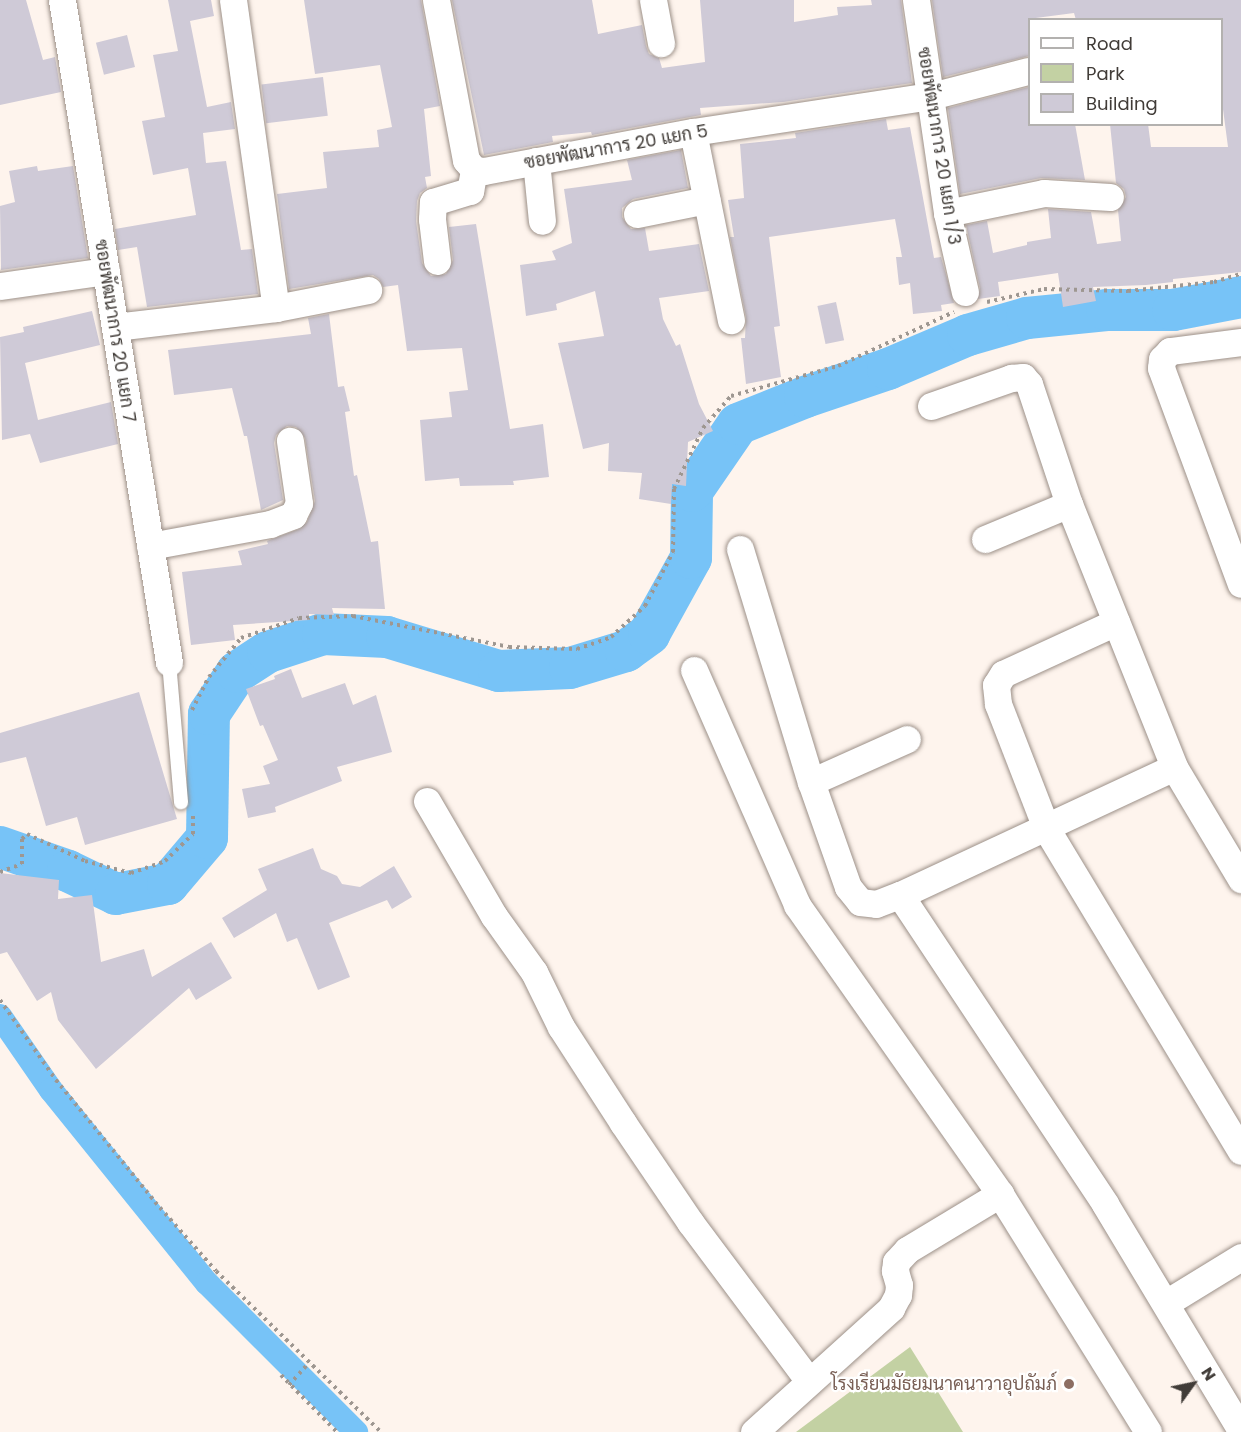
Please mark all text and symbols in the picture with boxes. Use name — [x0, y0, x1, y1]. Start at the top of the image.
legend — [1028, 18, 1223, 126]
text: Road — [1086, 31, 1133, 56]
street label: ซอยพัฒนาการ 20 แยก 1/3 — [913, 46, 965, 246]
text: Park — [1086, 61, 1125, 86]
text: Building — [1086, 91, 1158, 116]
street label: ซอยพัฒนาการ 20 แยก 5 — [522, 120, 710, 174]
street label: ซอยพัฒนาการ 20 แยก 7 — [90, 238, 140, 424]
north arrow — [1163, 1354, 1223, 1414]
text: N — [1196, 1363, 1221, 1385]
place label: โรงเรียนมัธยมนาคนาวาอุปถัมภ์ — [831, 1373, 1057, 1395]
marker: โรงเรียนมัธยมนาคนาวาอุปถัมภ์ — [1062, 1377, 1076, 1391]

